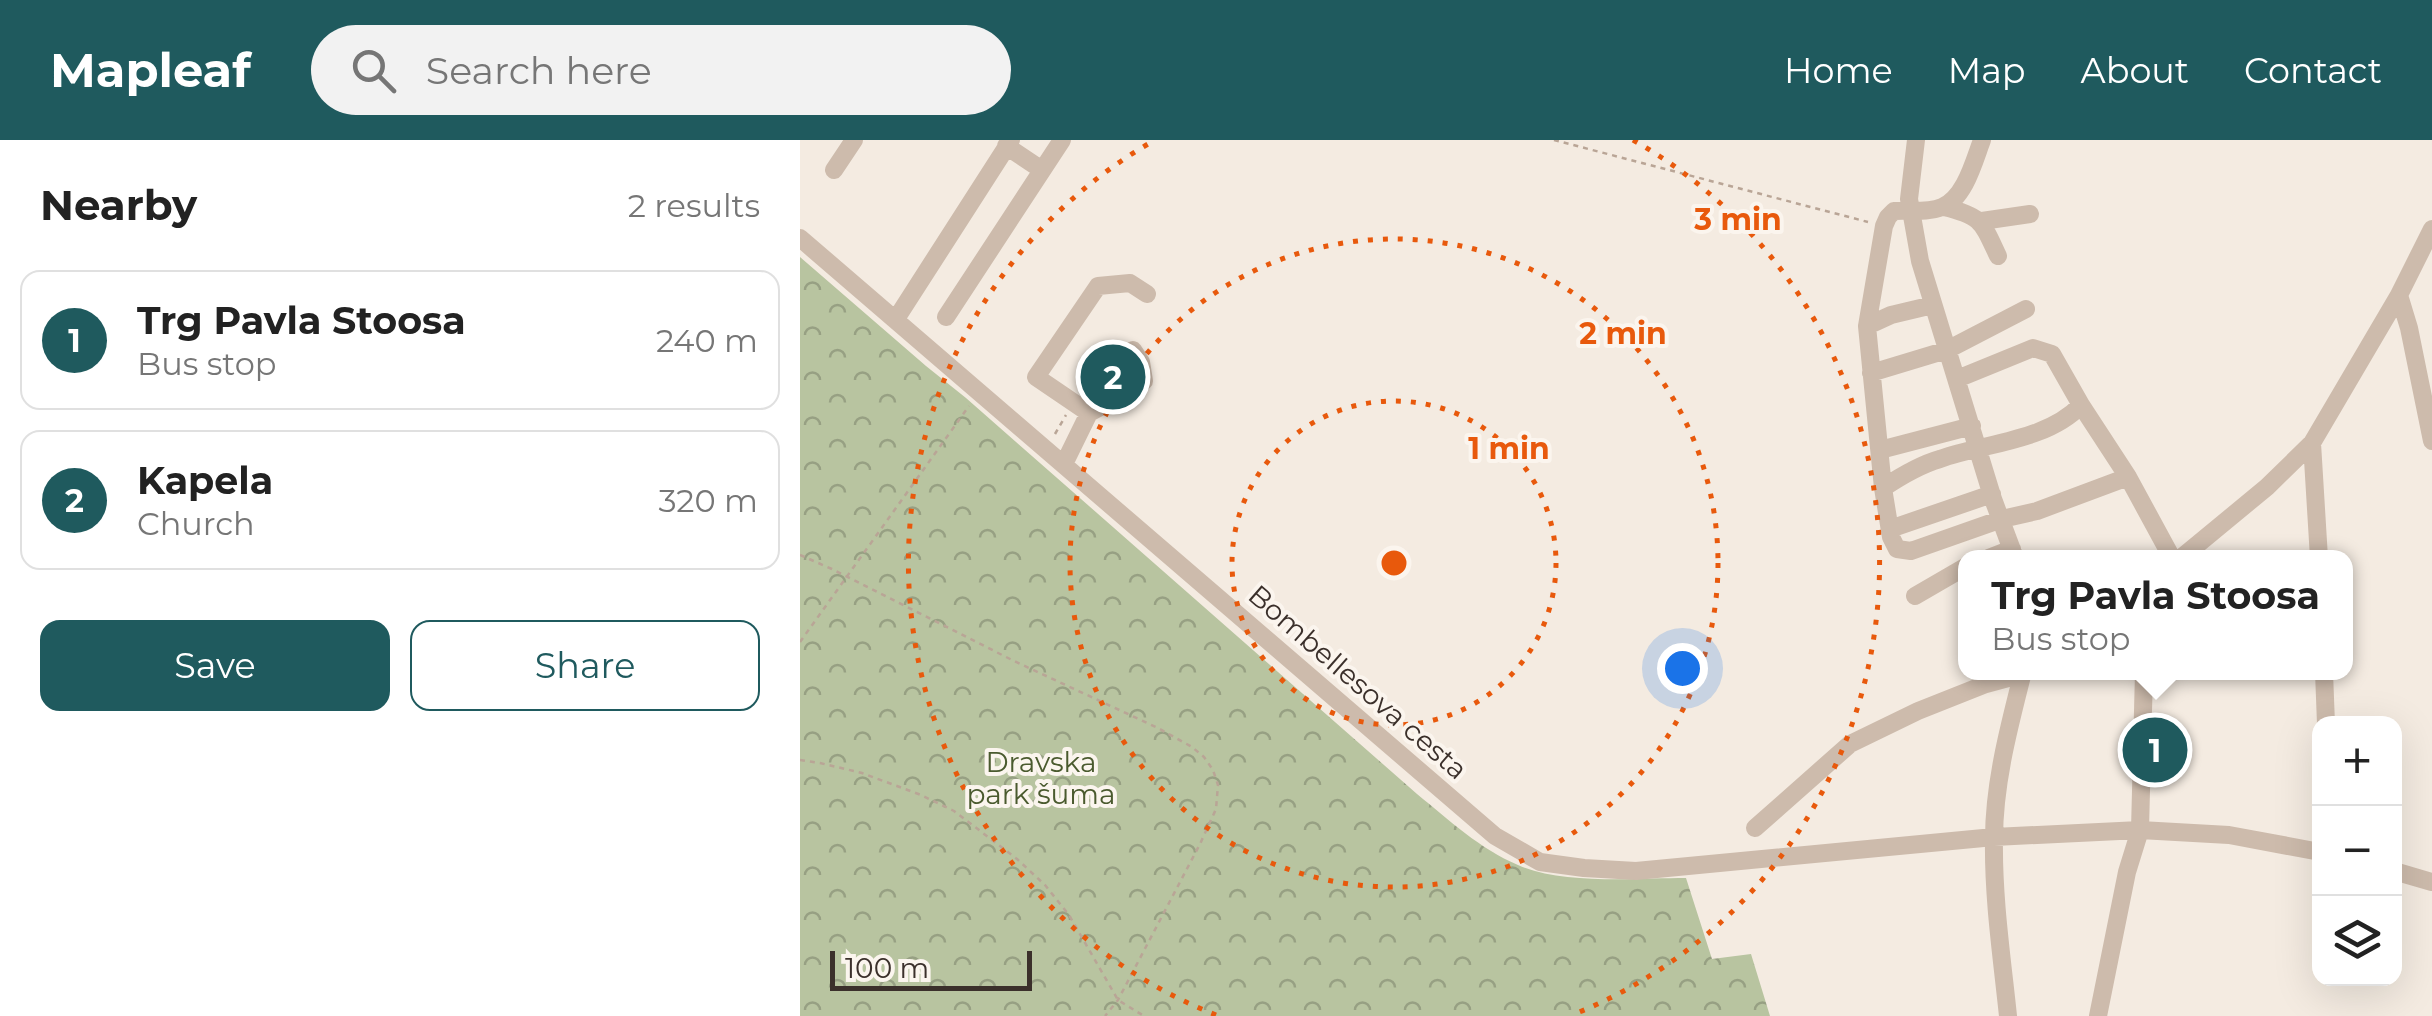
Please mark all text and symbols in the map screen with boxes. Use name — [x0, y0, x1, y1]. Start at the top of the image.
search box — [311, 25, 1011, 115]
text: Mapleaf — [50, 41, 251, 99]
icon: search — [346, 43, 401, 98]
text: Search here — [426, 47, 652, 94]
text: Home — [1784, 49, 1893, 92]
text: Map — [1948, 49, 2026, 92]
text: About — [2081, 49, 2189, 92]
text: Contact — [2244, 49, 2382, 92]
text: Nearby — [40, 179, 197, 231]
text: 2 results — [628, 186, 760, 225]
text: 3 min — [1693, 201, 1782, 238]
text: Trg Pavla Stoosa — [137, 297, 466, 344]
text: 2 min — [1579, 315, 1667, 352]
text: 1 — [68, 321, 81, 360]
text: 240 m — [656, 321, 758, 360]
pin: 2 — [1080, 340, 1146, 414]
text: Bus stop — [137, 344, 276, 383]
text: 1 min — [1468, 430, 1550, 467]
text: Kapela — [137, 457, 273, 504]
text: 2 — [65, 481, 84, 520]
text: 320 m — [658, 481, 758, 520]
text: Church — [137, 504, 255, 543]
centre of rings — [1376, 545, 1412, 581]
popup — [1958, 550, 2353, 680]
text: Trg Pavla Stoosa — [1991, 572, 2320, 619]
street label: Bombellesova cesta — [1242, 578, 1474, 786]
text: Bus stop — [1991, 619, 2131, 658]
button: Save — [40, 620, 390, 711]
button: Share — [410, 620, 760, 711]
your location — [1657, 643, 1708, 694]
pin: 1 — [2122, 712, 2188, 788]
map controls — [2312, 716, 2402, 986]
button: + — [2312, 716, 2402, 806]
park label: Dravska park šuma — [966, 745, 1116, 811]
button: − — [2312, 806, 2402, 896]
button: layers — [2312, 896, 2402, 986]
scale bar — [830, 946, 1032, 990]
text: 100 m — [845, 951, 929, 985]

